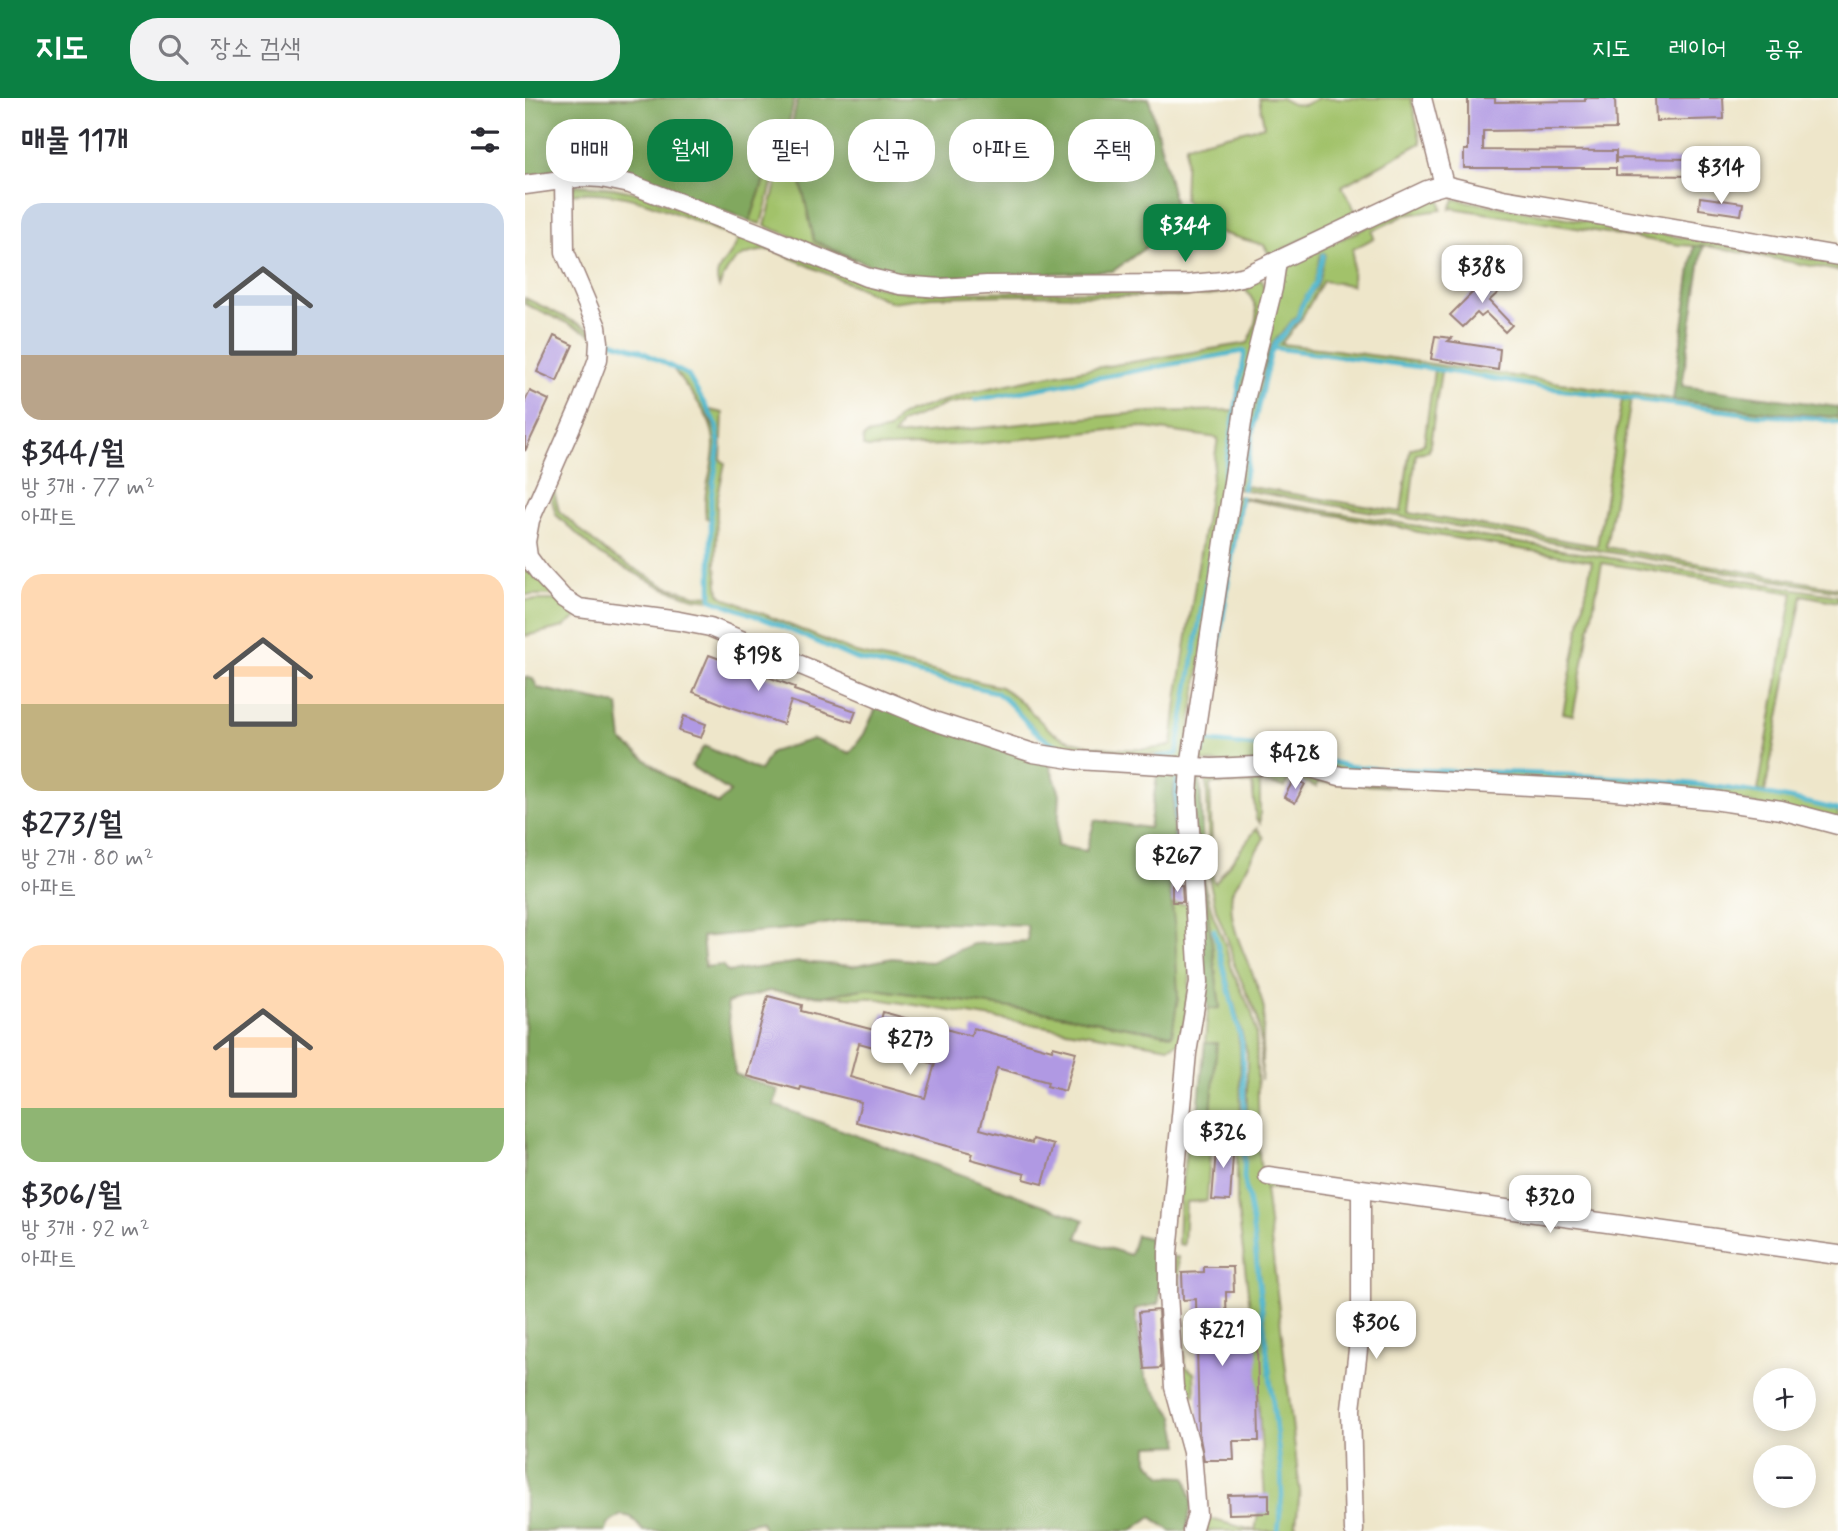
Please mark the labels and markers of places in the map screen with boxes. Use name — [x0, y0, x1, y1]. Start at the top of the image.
pin: $314 — [1680, 146, 1762, 206]
pin: $344 — [1144, 204, 1226, 264]
pin: $388 — [1441, 246, 1523, 305]
pin: $198 — [717, 634, 799, 693]
pin: $428 — [1254, 732, 1336, 791]
pin: $267 — [1136, 834, 1218, 894]
pin: $273 — [869, 1018, 951, 1077]
pin: $326 — [1182, 1110, 1264, 1170]
pin: $320 — [1509, 1176, 1591, 1235]
pin: $306 — [1335, 1302, 1417, 1361]
pin: $221 — [1181, 1308, 1263, 1368]

